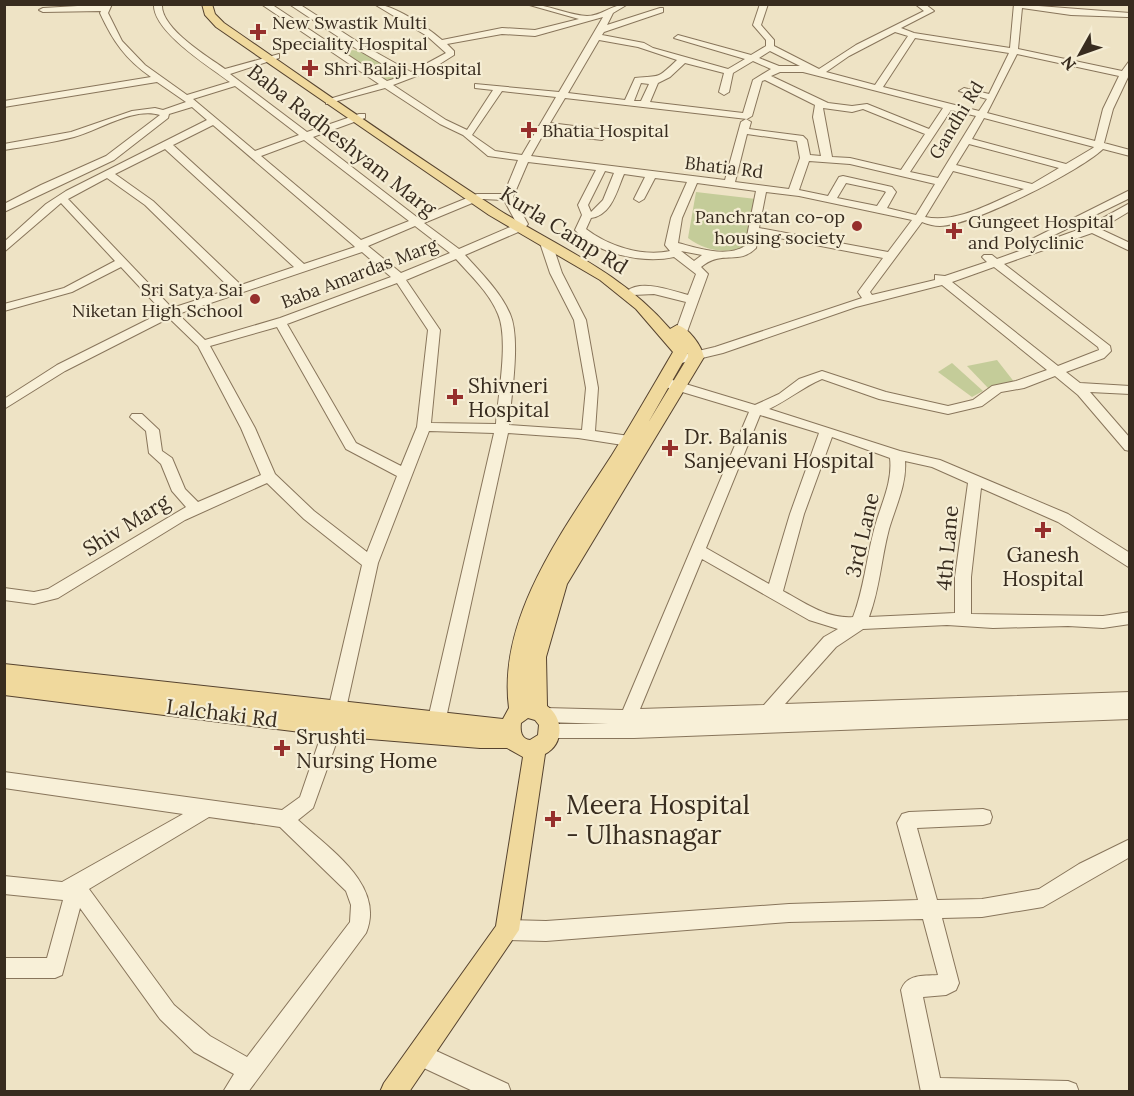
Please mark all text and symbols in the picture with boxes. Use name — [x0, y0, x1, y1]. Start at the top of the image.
place label: New Swastik Multi Speciality Hospital — [272, 11, 428, 55]
marker: New Swastik Multi Speciality Hospital — [249, 23, 267, 41]
north arrow — [1050, 24, 1110, 84]
text: N — [1057, 52, 1080, 75]
place label: Shri Balaji Hospital — [324, 57, 482, 80]
street label: Baba Radheshyam Marg — [242, 58, 442, 222]
marker: Shri Balaji Hospital — [301, 59, 319, 77]
street label: Gandhi Rd — [924, 77, 988, 163]
place label: Bhatia Hospital — [542, 119, 669, 142]
marker: Bhatia Hospital — [520, 121, 538, 139]
street label: Bhatia Rd — [683, 151, 765, 183]
street label: Kurla Camp Rd — [495, 180, 633, 280]
place label: Panchratan co-op housing society — [695, 205, 845, 249]
place label: Gungeet Hospital and Polyclinic — [968, 210, 1114, 254]
marker: Panchratan co-op housing society — [850, 219, 864, 233]
marker: Gungeet Hospital and Polyclinic — [945, 222, 963, 240]
street label: Baba Amardas Marg — [277, 232, 442, 313]
place label: Sri Satya Sai Niketan High School — [72, 278, 243, 322]
marker: Sri Satya Sai Niketan High School — [248, 292, 262, 306]
place label: Shivneri Hospital — [468, 372, 549, 423]
marker: Shivneri Hospital — [446, 388, 464, 406]
place label: Dr. Balanis Sanjeevani Hospital — [684, 423, 874, 474]
marker: Dr. Balanis Sanjeevani Hospital — [661, 439, 679, 457]
street label: Shiv Marg — [78, 488, 175, 562]
street label: 3rd Lane — [839, 490, 885, 580]
street label: 4th Lane — [930, 504, 964, 592]
marker: Ganesh Hospital — [1034, 521, 1052, 539]
place label: Ganesh Hospital — [1002, 541, 1084, 592]
street label: Lalchaki Rd — [165, 693, 279, 733]
place label: Srushti Nursing Home — [296, 723, 438, 774]
marker: Srushti Nursing Home — [273, 739, 291, 757]
place label: Meera Hospital - Ulhasnagar — [566, 788, 750, 851]
marker: Meera Hospital - Ulhasnagar — [544, 810, 562, 828]

